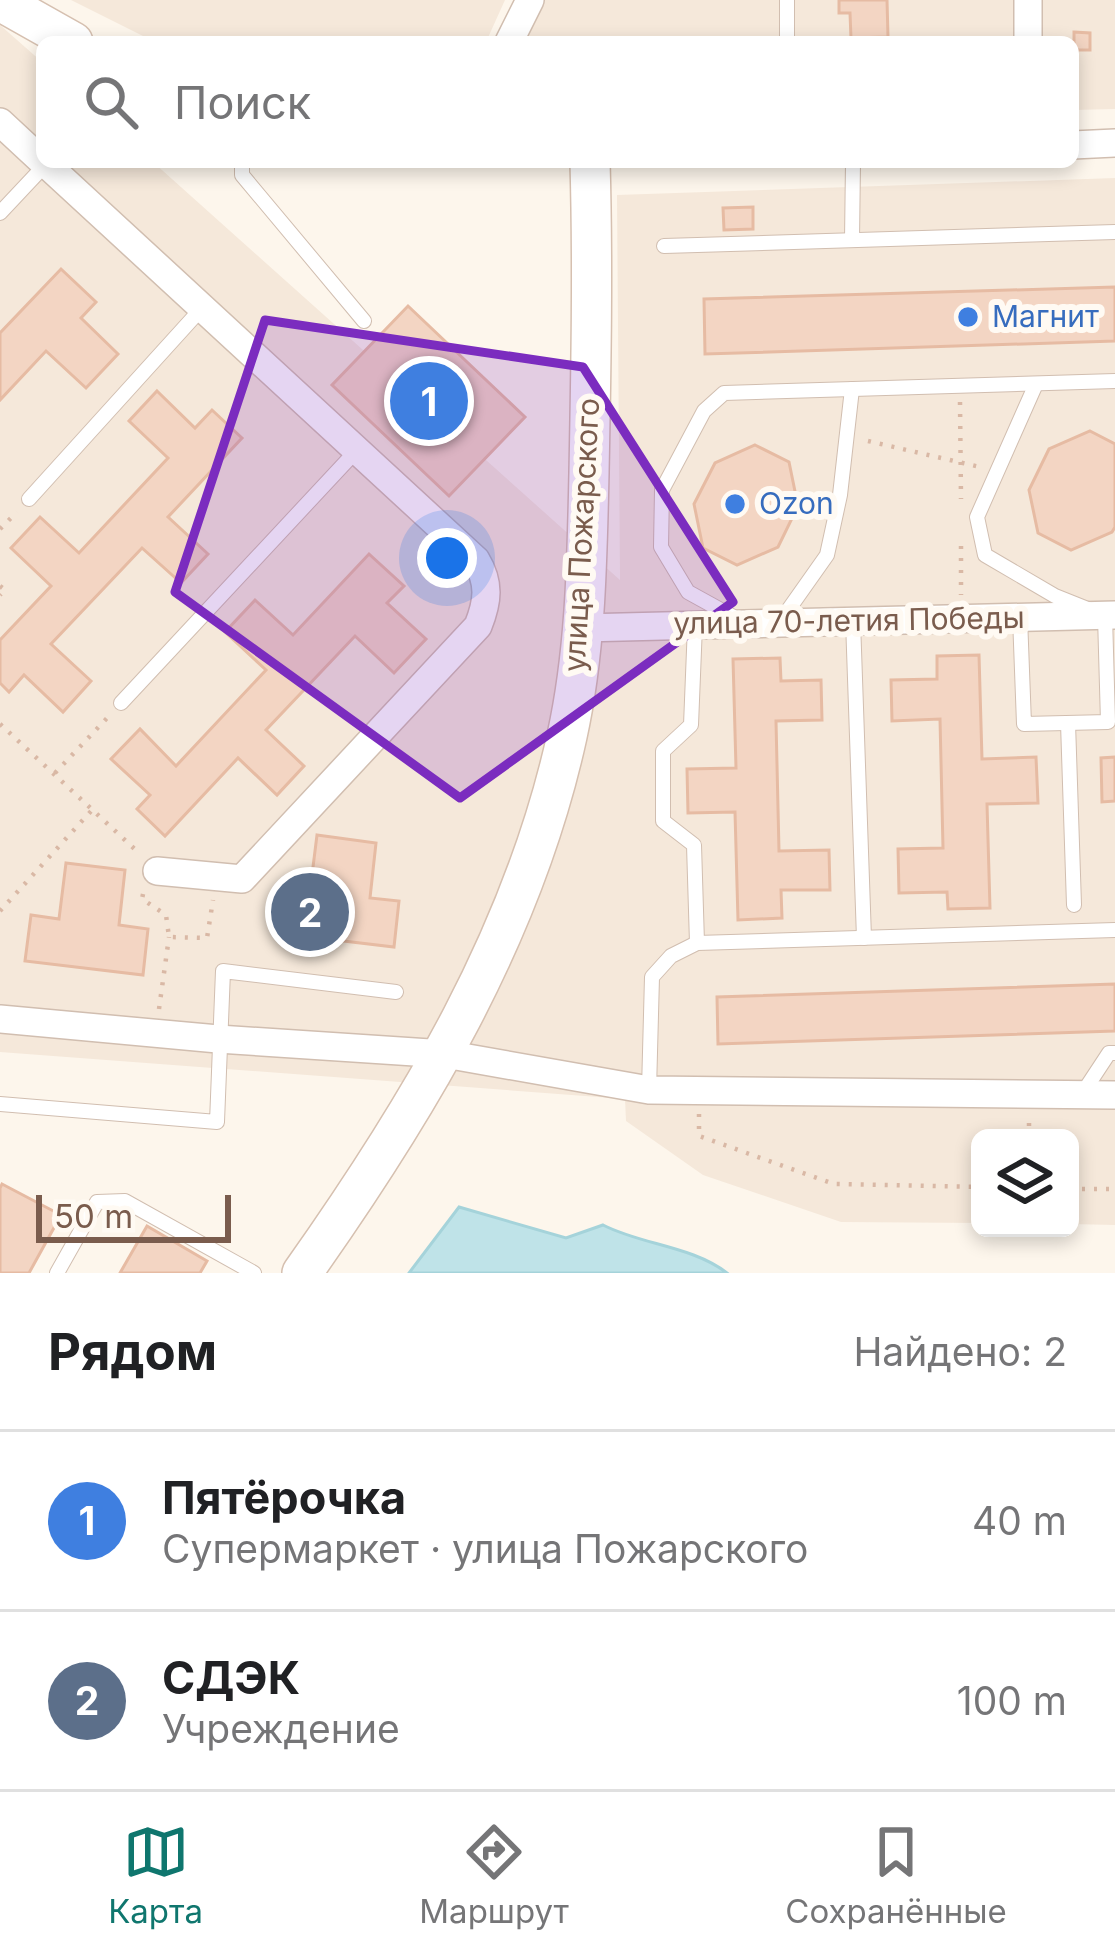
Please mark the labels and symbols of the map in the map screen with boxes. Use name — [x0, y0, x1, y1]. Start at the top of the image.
place label: Магнит — [992, 298, 1099, 334]
marker: Магнит — [955, 304, 981, 330]
pin: 1 — [390, 356, 468, 446]
street label: улица Пожарского — [556, 397, 606, 673]
place label: Ozon — [759, 485, 834, 521]
marker: Ozon — [722, 491, 748, 517]
your location — [417, 528, 477, 588]
street label: улица 70-летия Победы — [673, 599, 1025, 641]
pin: 2 — [271, 867, 349, 957]
scale bar — [36, 1189, 231, 1242]

